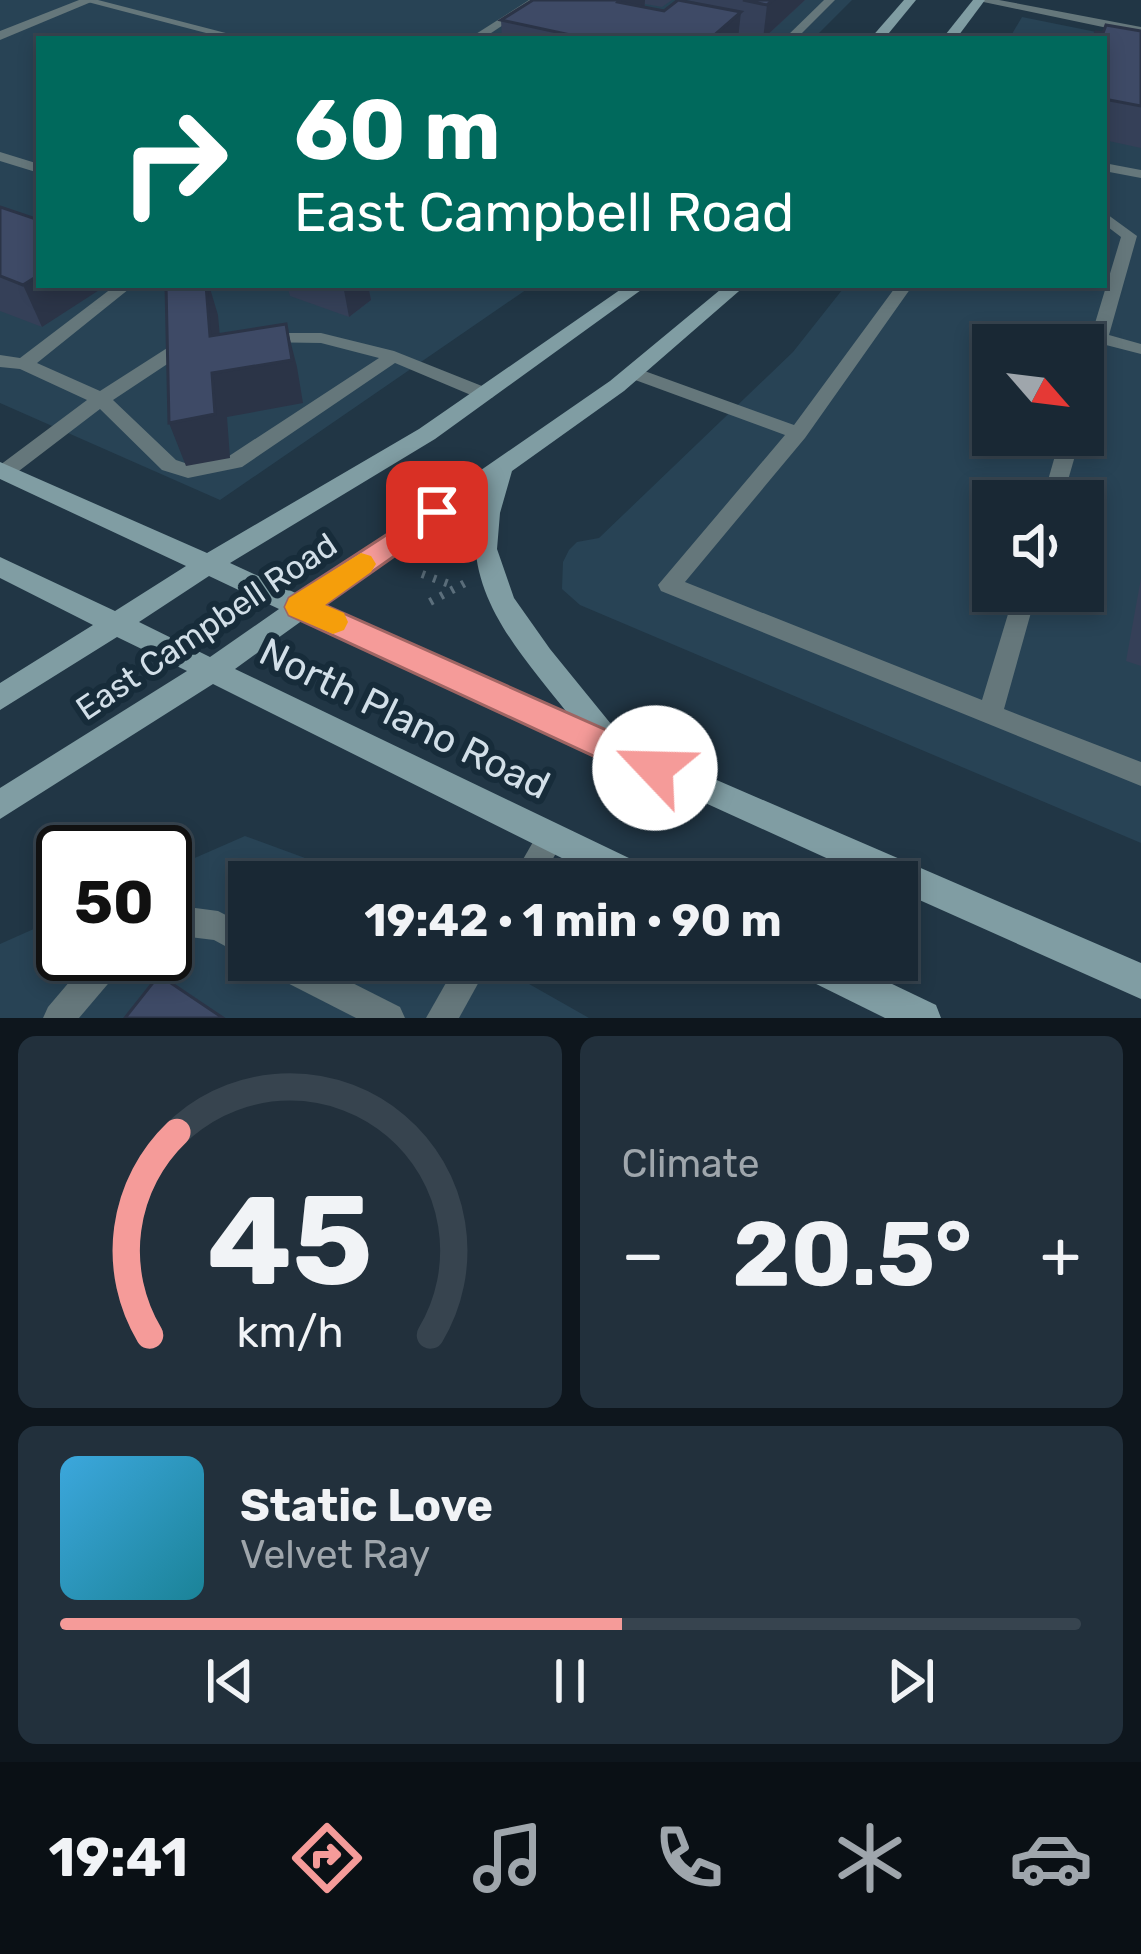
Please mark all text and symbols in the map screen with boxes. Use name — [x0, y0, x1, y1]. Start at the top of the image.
text: 60 m — [294, 80, 501, 180]
icon: right — [96, 84, 252, 240]
text: East Campbell Road — [294, 181, 794, 245]
north arrow — [972, 324, 1104, 456]
map controls — [972, 324, 1104, 612]
pin — [386, 461, 488, 563]
icon: arrive — [404, 479, 470, 545]
button: sound — [972, 480, 1104, 612]
street label: East Campbell Road — [69, 525, 344, 728]
street label: North Plano Road — [252, 629, 557, 809]
position arrow — [592, 705, 718, 831]
speed limit sign: 50 — [36, 825, 192, 981]
text: 19:42 · 1 min · 90 m — [364, 894, 782, 947]
text: Climate — [622, 1141, 760, 1187]
text: 45 — [207, 1167, 373, 1315]
text: 20.5° — [732, 1201, 972, 1308]
text: − — [622, 1215, 664, 1294]
text: + — [1040, 1215, 1081, 1294]
text: km/h — [236, 1307, 343, 1358]
text: Static Love — [240, 1479, 493, 1532]
text: Velvet Ray — [240, 1532, 430, 1578]
icon: previous — [197, 1648, 263, 1714]
icon: pause — [537, 1648, 603, 1714]
icon: next — [878, 1648, 944, 1714]
icon: directions — [285, 1816, 369, 1900]
icon: music — [466, 1816, 550, 1900]
icon: phone — [647, 1816, 731, 1900]
icon: climate — [828, 1816, 912, 1900]
icon: car — [1009, 1816, 1093, 1900]
text: 19:41 — [48, 1826, 188, 1890]

